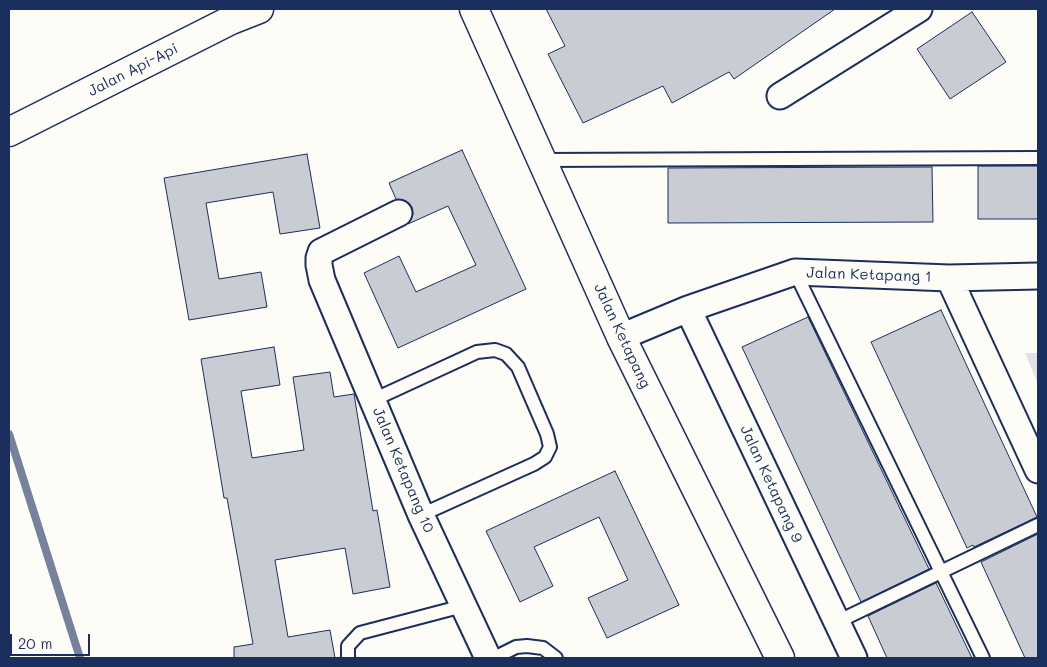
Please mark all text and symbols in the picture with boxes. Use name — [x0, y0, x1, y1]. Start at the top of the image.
street label: Jalan Api-Api — [85, 40, 181, 100]
street label: Jalan Ketapang 1 — [806, 264, 932, 286]
street label: Jalan Ketapang — [590, 281, 654, 391]
street label: Jalan Ketapang 10 — [368, 405, 438, 535]
street label: Jalan Ketapang 9 — [736, 422, 806, 546]
scale bar — [12, 624, 92, 656]
text: 20 m — [18, 633, 52, 653]

